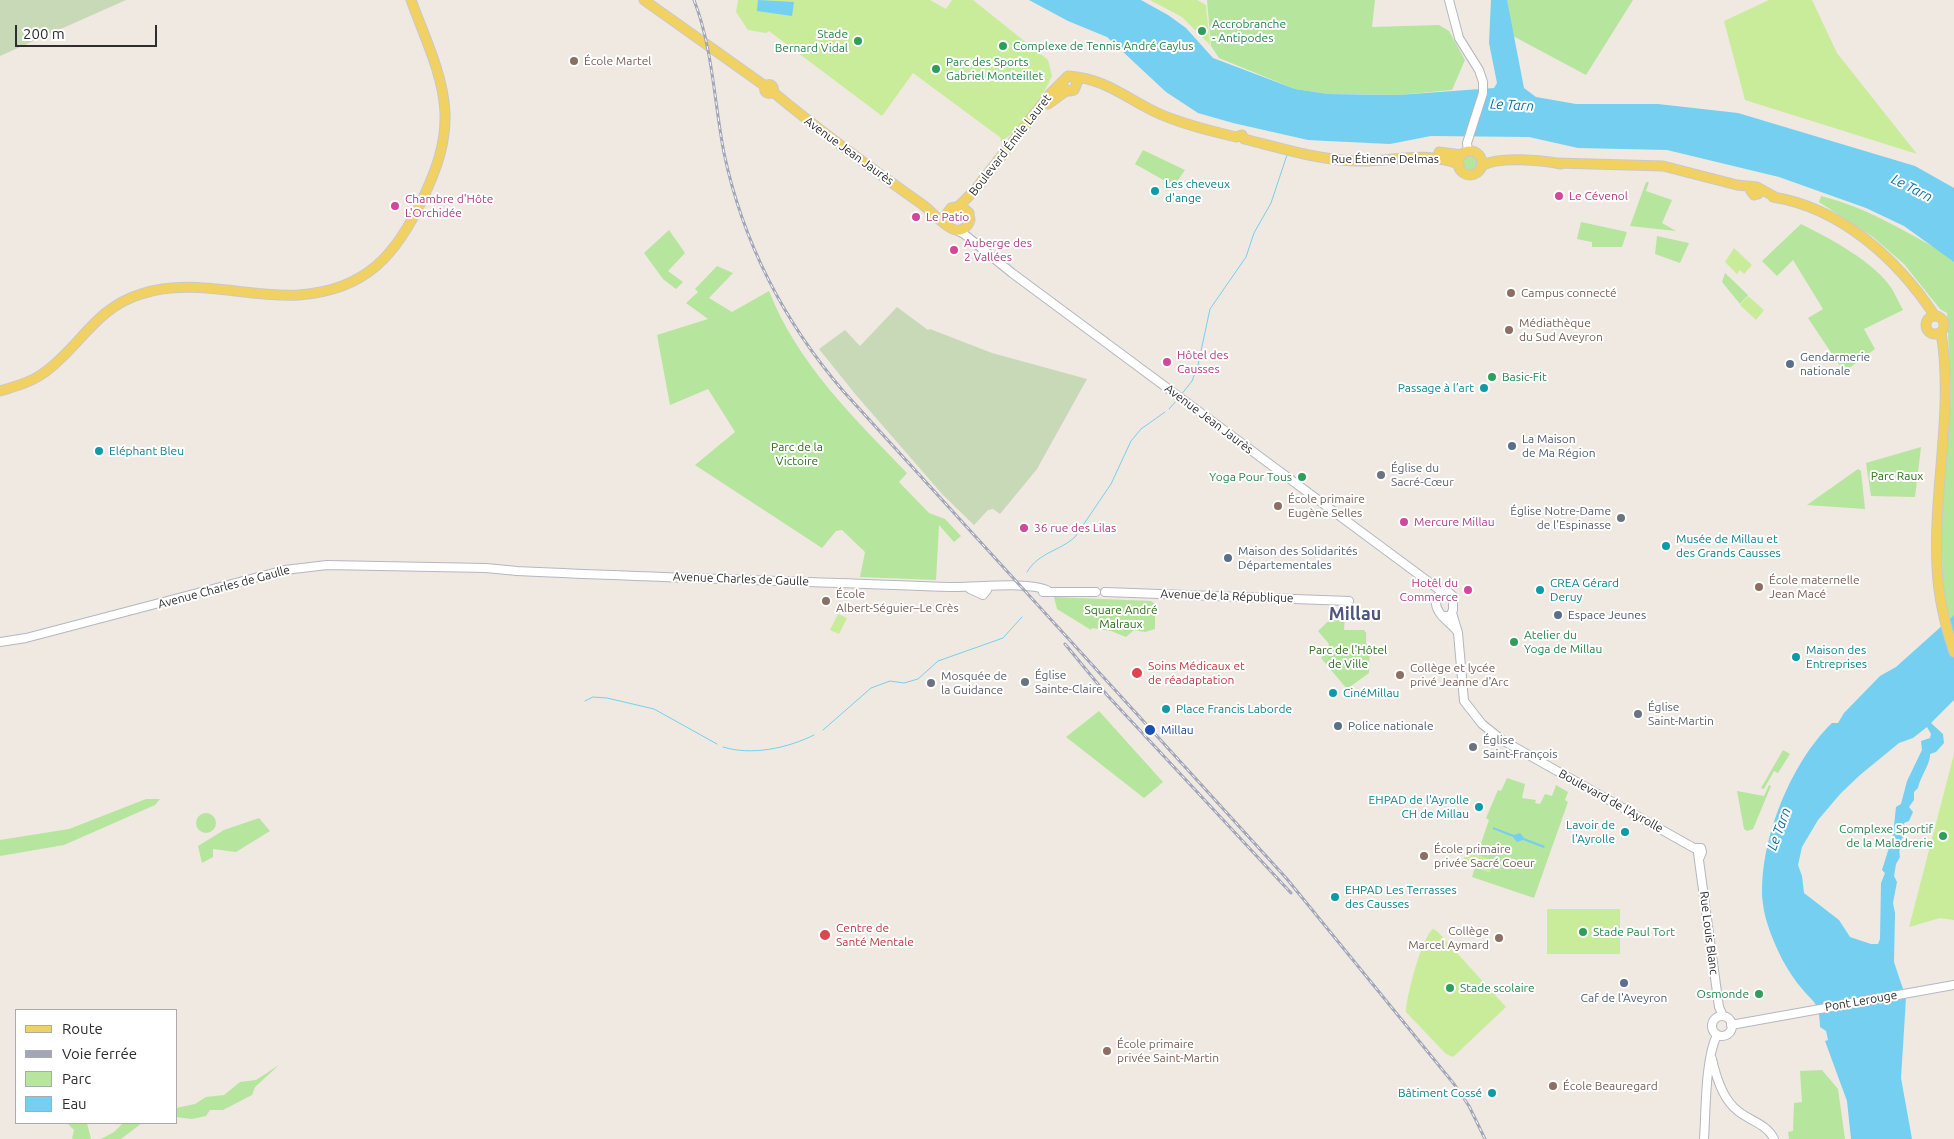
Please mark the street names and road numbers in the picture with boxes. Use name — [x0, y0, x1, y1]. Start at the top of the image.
street label: Boulevard Émile Lauret — [966, 91, 1054, 199]
street label: Avenue Jean Jaurès — [802, 114, 896, 188]
street label: Rue Étienne Delmas — [1331, 152, 1439, 166]
street label: Avenue Jean Jaurès — [1162, 381, 1256, 457]
street label: Avenue Charles de Gaulle — [156, 562, 292, 612]
street label: Avenue Charles de Gaulle — [673, 569, 809, 589]
street label: Avenue de la République — [1160, 586, 1294, 606]
street label: Boulevard de l'Ayrolle — [1556, 766, 1666, 836]
street label: Rue Louis Blanc — [1697, 890, 1721, 976]
street label: Pont Lerouge — [1824, 988, 1898, 1014]

